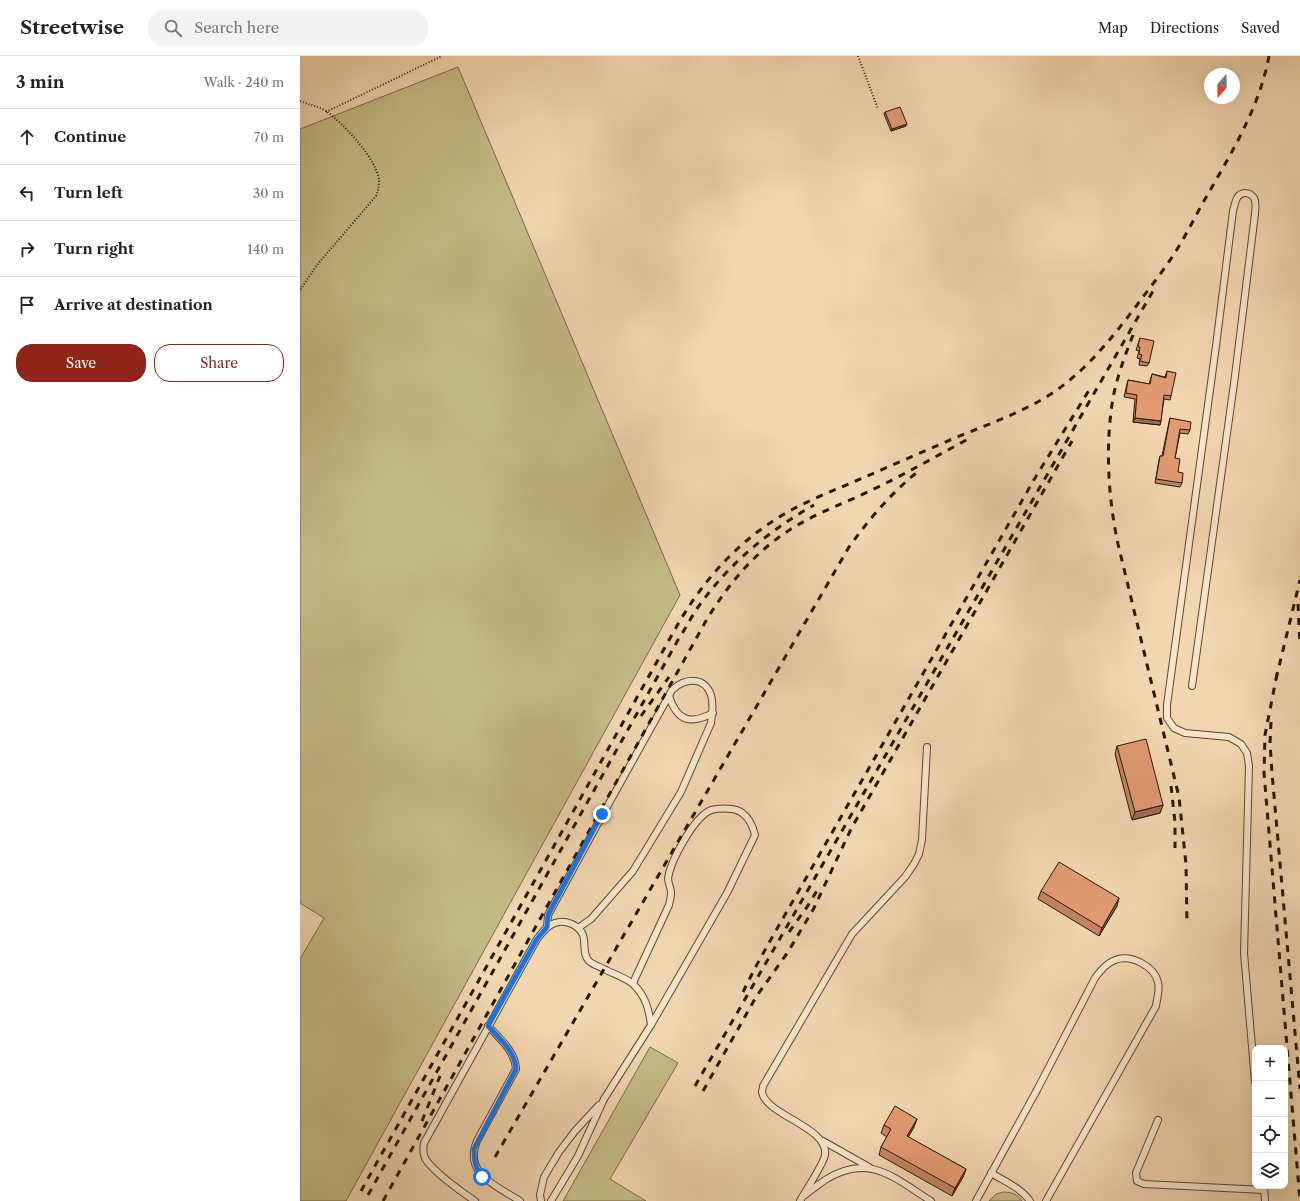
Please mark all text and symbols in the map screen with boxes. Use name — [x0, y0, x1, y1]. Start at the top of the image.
search box — [148, 10, 428, 46]
text: Streetwise — [20, 16, 124, 39]
icon: search — [162, 17, 184, 39]
text: Search here — [194, 18, 279, 37]
text: Map — [1098, 19, 1128, 37]
text: Directions — [1150, 19, 1219, 37]
text: Saved — [1241, 19, 1280, 37]
north arrow — [1204, 68, 1240, 104]
text: 3 min — [16, 72, 65, 92]
text: Walk · 240 m — [204, 74, 284, 90]
icon: ahead — [16, 126, 38, 148]
text: Continue — [54, 127, 126, 146]
text: 70 m — [254, 129, 284, 145]
icon: left — [16, 182, 38, 204]
text: Turn left — [54, 183, 123, 202]
text: 30 m — [253, 185, 284, 201]
icon: right — [16, 238, 38, 260]
text: Turn right — [54, 239, 134, 258]
text: 140 m — [247, 241, 284, 257]
icon: arrive — [16, 294, 38, 316]
text: Arrive at destination — [54, 295, 213, 314]
button: Save — [16, 344, 146, 382]
button: Share — [154, 344, 284, 382]
route end — [593, 805, 611, 823]
map controls — [1252, 1045, 1288, 1189]
button: + — [1252, 1045, 1288, 1081]
button: − — [1252, 1081, 1288, 1117]
button: locate — [1252, 1117, 1288, 1153]
button: layers — [1252, 1153, 1288, 1189]
route start — [473, 1168, 491, 1186]

